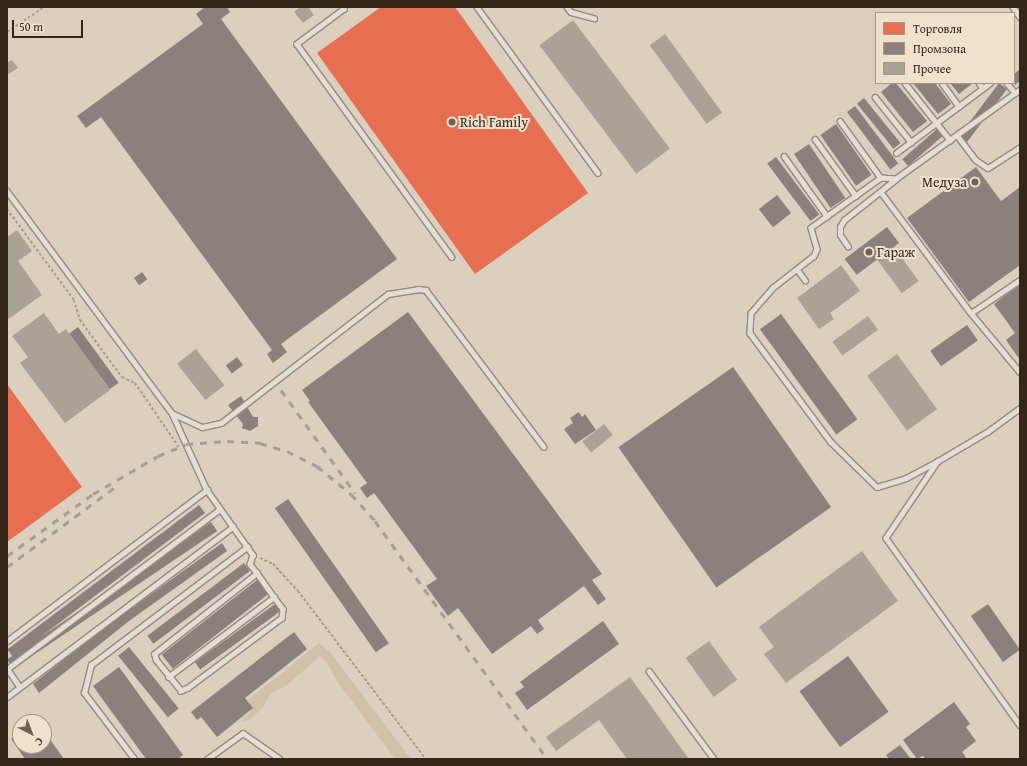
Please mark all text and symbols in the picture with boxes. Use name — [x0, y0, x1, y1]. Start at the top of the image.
scale bar — [14, 12, 85, 38]
legend — [875, 12, 1015, 84]
text: 50 m — [19, 18, 43, 35]
text: Торговля — [913, 20, 962, 37]
text: Промзона — [913, 40, 966, 57]
text: Прочее — [913, 60, 951, 77]
place label: Rich Family — [460, 114, 528, 130]
marker: Rich Family — [447, 117, 457, 127]
place label: Медуза — [922, 174, 967, 190]
marker: Медуза — [970, 177, 980, 187]
place label: Гараж — [877, 244, 915, 260]
marker: Гараж — [864, 247, 874, 257]
north arrow — [12, 714, 52, 754]
text: С — [32, 734, 47, 750]

